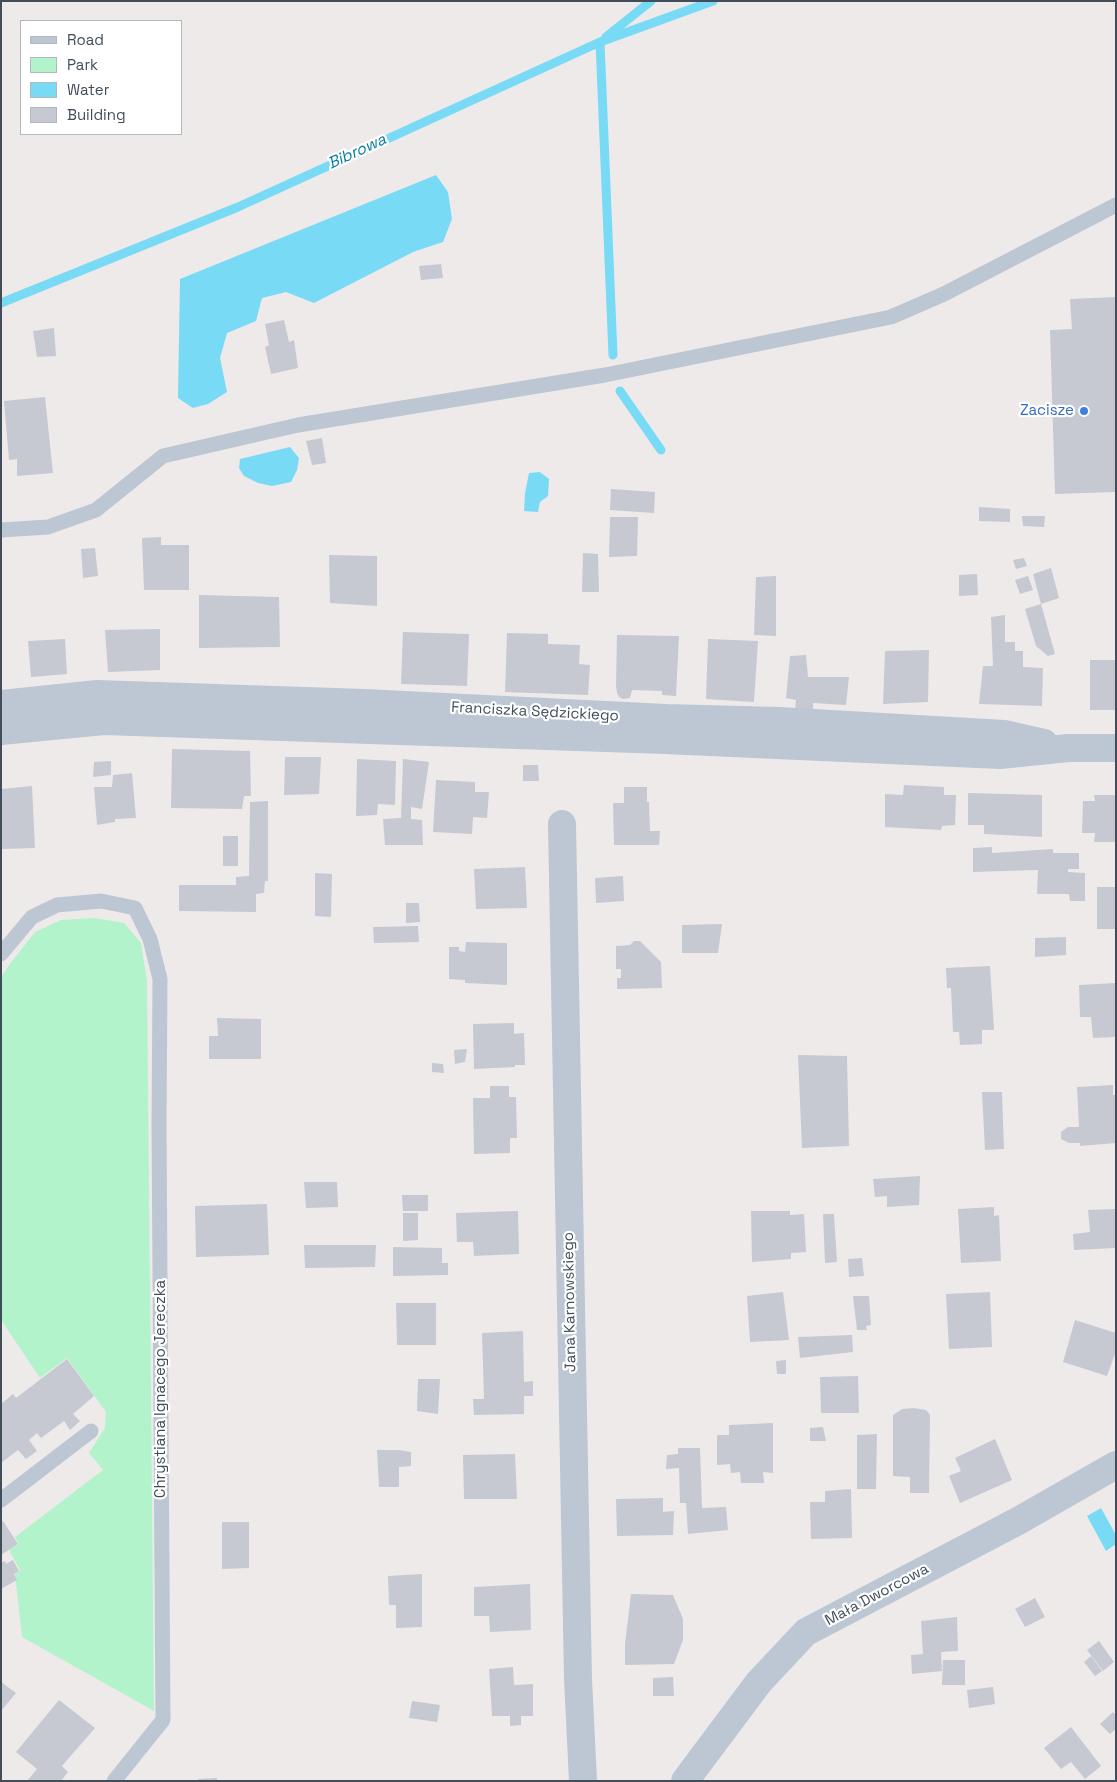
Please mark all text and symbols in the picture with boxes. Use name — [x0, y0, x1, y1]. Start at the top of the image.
legend — [20, 20, 182, 135]
text: Road — [67, 30, 104, 49]
text: Park — [67, 55, 98, 74]
text: Water — [67, 80, 109, 99]
text: Building — [67, 105, 126, 124]
water label: Bibrowa — [325, 130, 389, 174]
place label: Zacisze — [1020, 402, 1074, 420]
marker: Zacisze — [1078, 405, 1090, 417]
street label: Franciszka Sędzickiego — [451, 699, 619, 725]
street label: Jana Karnowskiego — [560, 1232, 580, 1372]
street label: Chrystiana Ignacego Jereczka — [152, 1280, 170, 1498]
street label: Mała Dworcowa — [822, 1560, 932, 1630]

